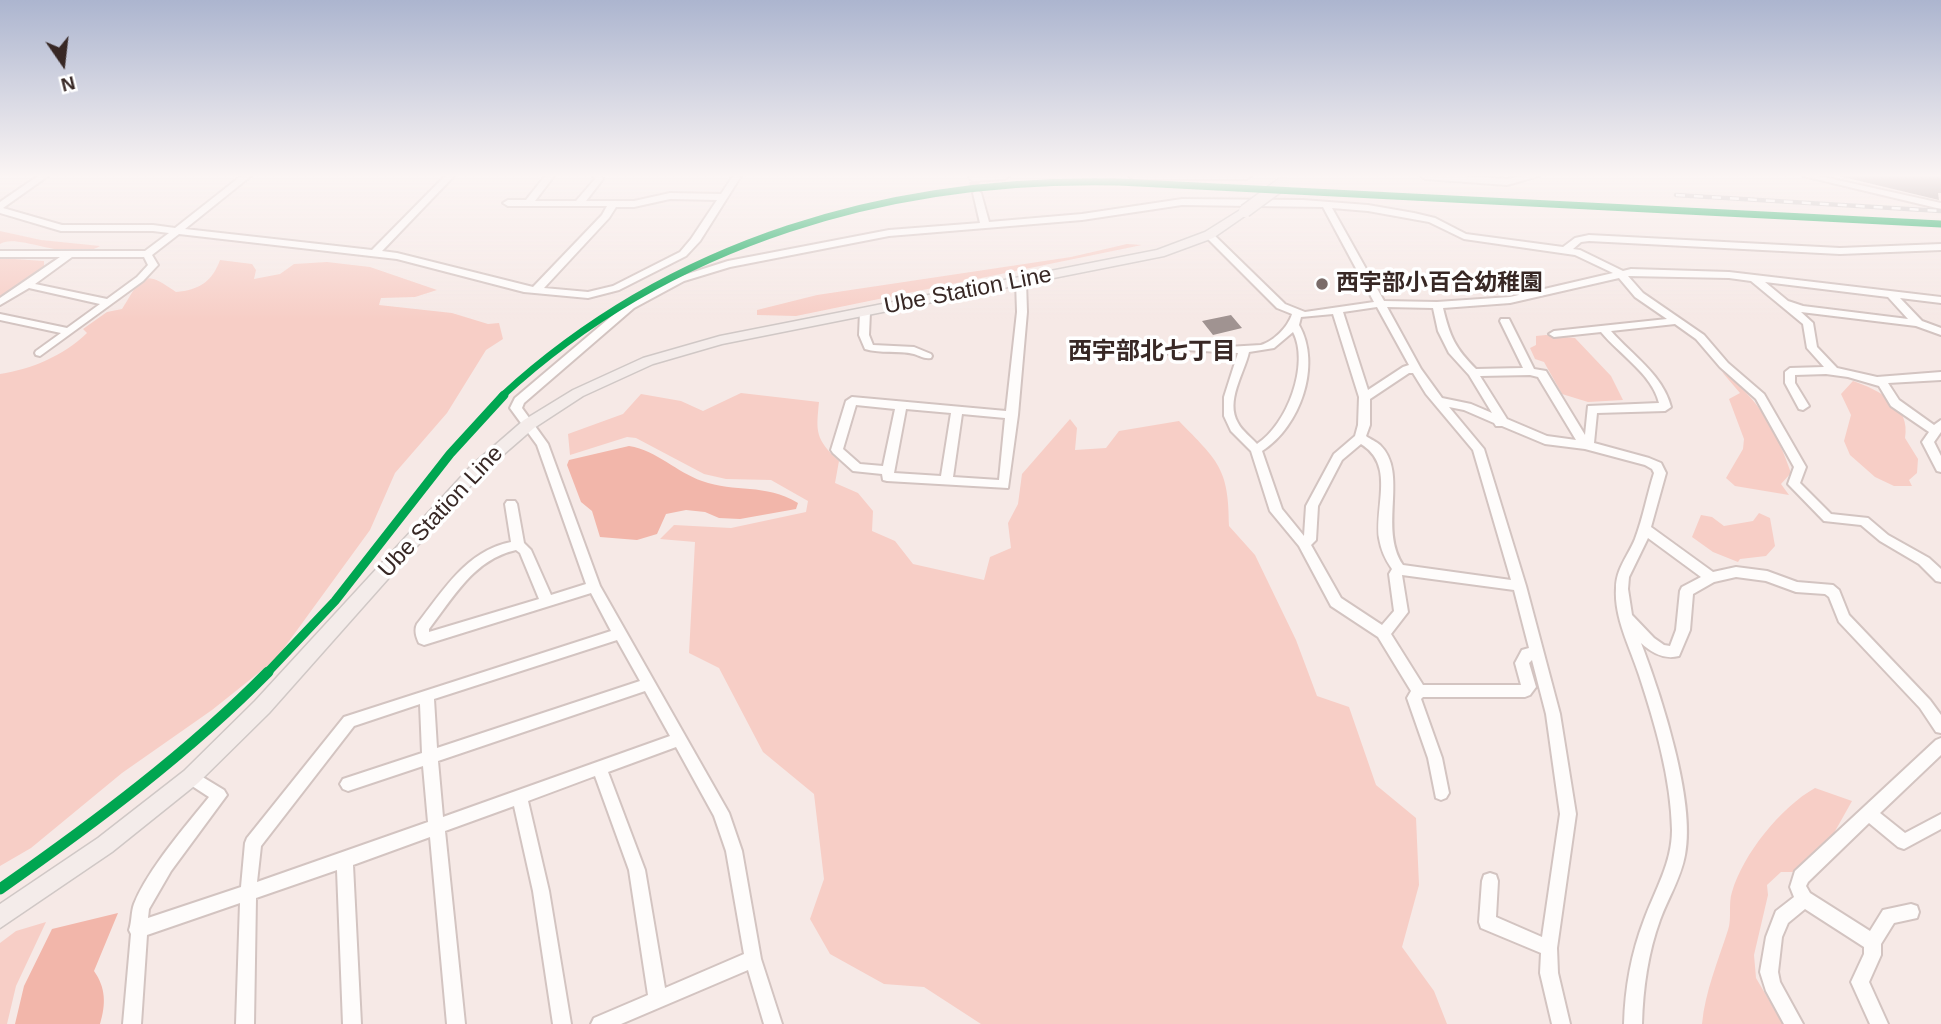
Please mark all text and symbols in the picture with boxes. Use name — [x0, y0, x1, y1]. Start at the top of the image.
north arrow — [28, 28, 98, 98]
text: N — [59, 72, 77, 96]
street label: Ube Station Line — [882, 261, 1054, 321]
place label: 西宇部小百合幼稚園 — [1336, 270, 1543, 298]
marker: 西宇部小百合幼稚園 — [1314, 276, 1330, 292]
district label: 西宇部北七丁目 — [1068, 338, 1236, 366]
street label: Ube Station Line — [373, 440, 509, 584]

